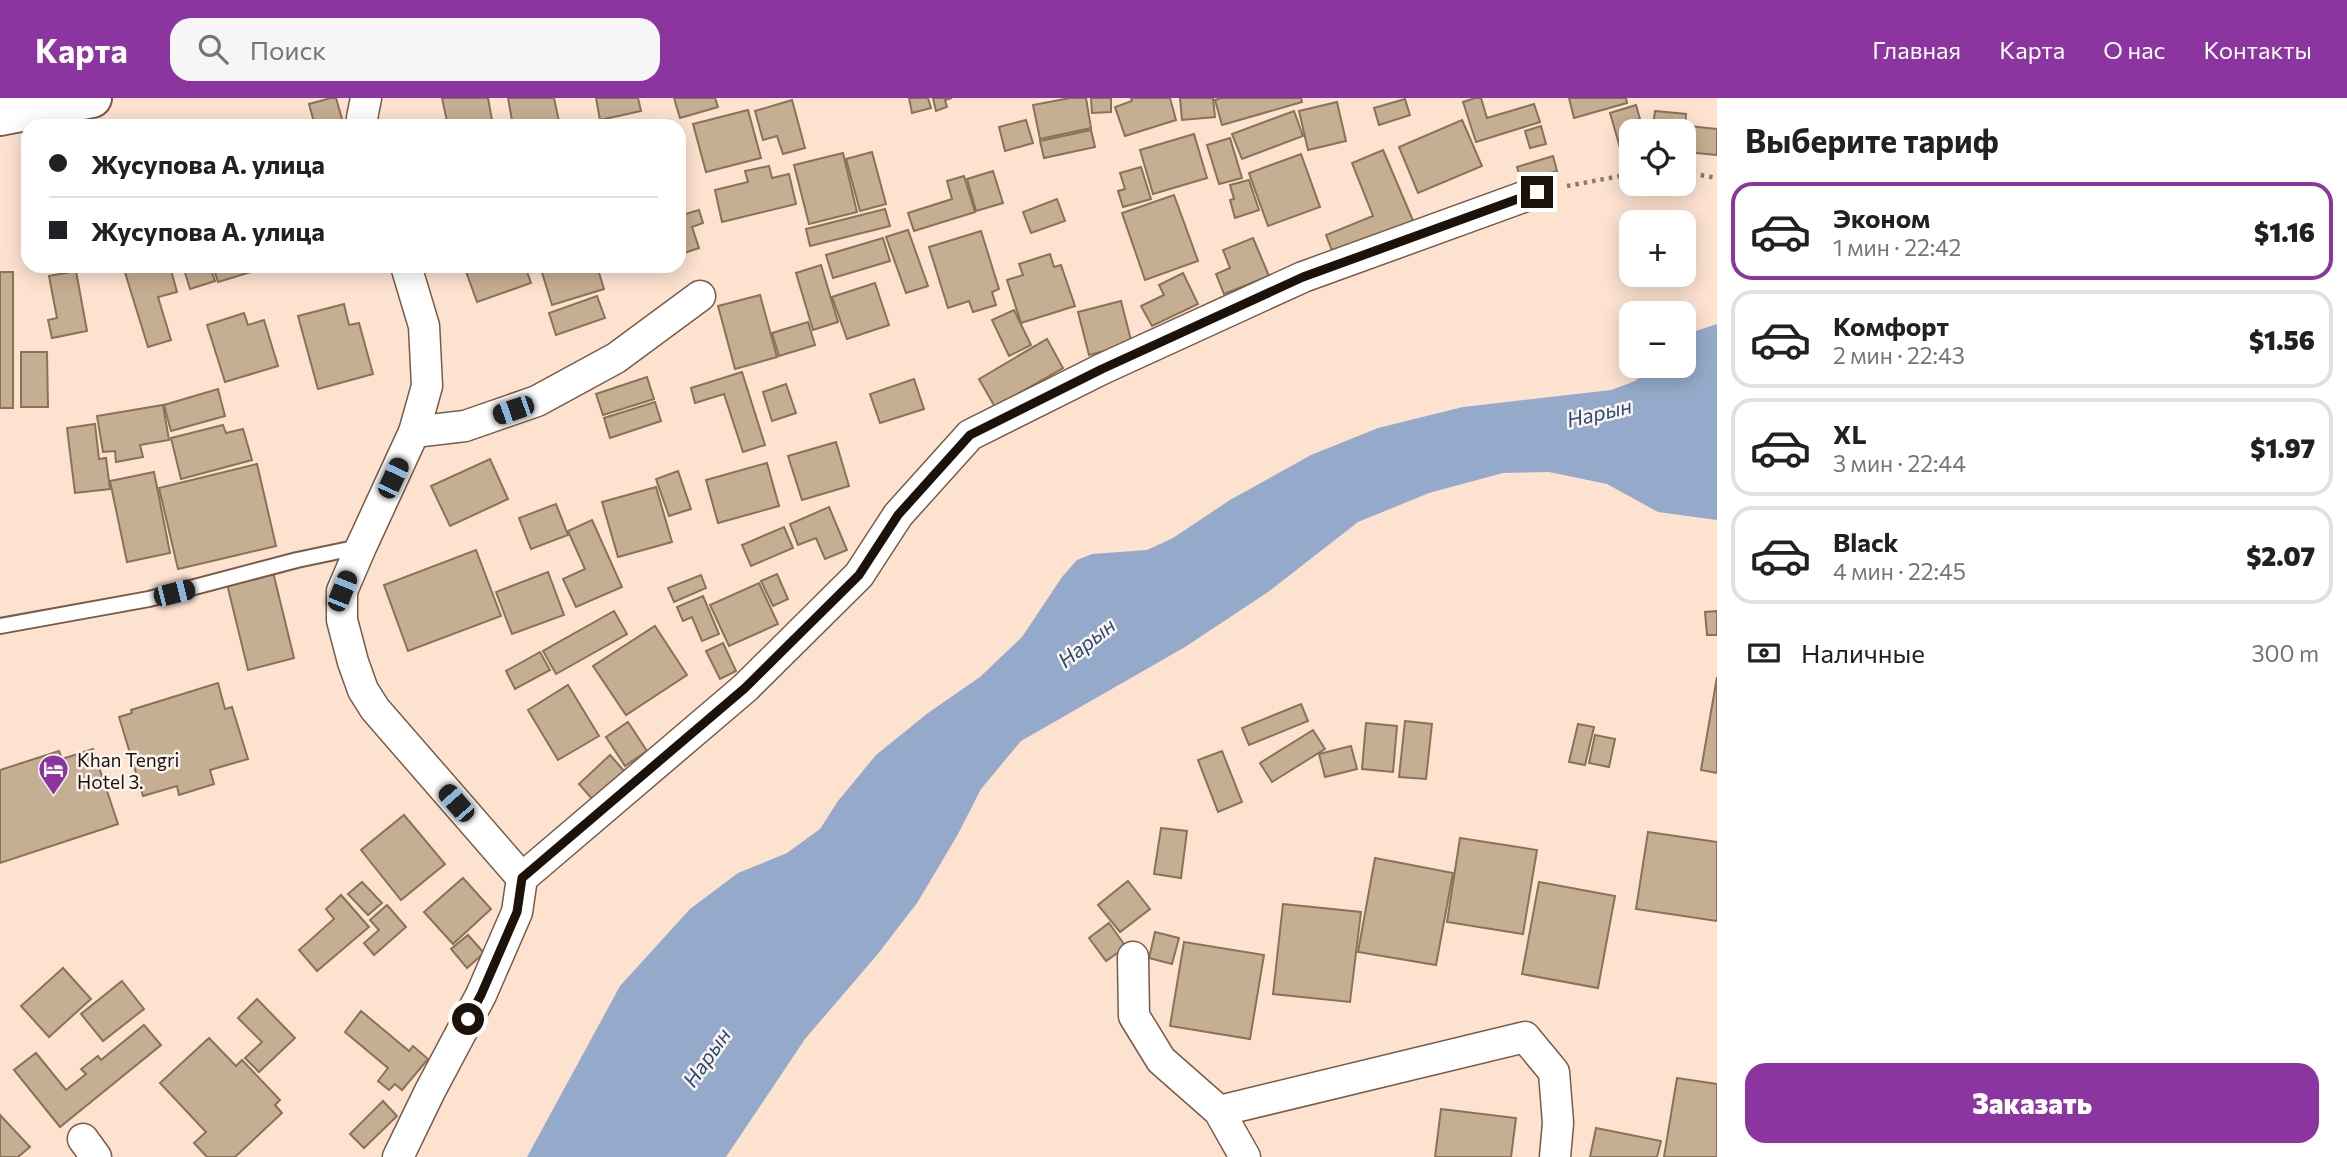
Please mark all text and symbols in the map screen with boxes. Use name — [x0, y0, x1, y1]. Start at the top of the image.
search box — [170, 18, 660, 81]
text: Карта — [35, 29, 128, 70]
icon: search — [194, 30, 232, 68]
text: Поиск — [250, 34, 326, 65]
text: Главная — [1872, 35, 1961, 64]
text: Карта — [1999, 35, 2065, 64]
text: О нас — [2103, 35, 2165, 64]
text: Контакты — [2203, 35, 2312, 64]
map controls — [1619, 119, 1696, 378]
button: locate — [1619, 119, 1696, 196]
text: Выберите тариф — [1745, 120, 1999, 160]
text: Жусупова А. улица — [91, 148, 325, 179]
route end — [1521, 176, 1553, 208]
icon: car — [1749, 200, 1812, 263]
text: Эконом — [1833, 202, 1930, 233]
button: + — [1619, 210, 1696, 287]
text: Жусупова А. улица — [91, 215, 325, 246]
text: $1.16 — [2254, 216, 2315, 247]
text: 1 мин · 22:42 — [1833, 233, 1961, 261]
button: − — [1619, 301, 1696, 378]
icon: car — [1749, 308, 1812, 371]
text: Комфорт — [1833, 310, 1949, 341]
text: $1.56 — [2249, 324, 2315, 355]
text: 2 мин · 22:43 — [1833, 341, 1965, 369]
water label: Нарын — [1564, 392, 1634, 432]
car — [490, 393, 537, 427]
icon: car — [1749, 416, 1812, 479]
text: XL — [1833, 418, 1867, 449]
text: $1.97 — [2250, 432, 2315, 463]
text: 3 мин · 22:44 — [1833, 449, 1966, 477]
car — [375, 455, 412, 501]
icon: car — [1749, 524, 1812, 587]
text: Black — [1833, 526, 1899, 557]
text: $2.07 — [2246, 540, 2315, 571]
text: 4 мин · 22:45 — [1833, 557, 1966, 585]
car — [325, 568, 360, 614]
car — [152, 578, 197, 608]
water label: Нарын — [1052, 612, 1120, 672]
icon: cash — [1745, 634, 1783, 672]
text: Наличные — [1801, 637, 1925, 668]
text: 300 m — [2251, 639, 2319, 667]
place label: Khan Tengri Hotel 3. — [77, 748, 180, 793]
hotel icon: Khan Tengri Hotel 3. — [37, 753, 71, 797]
car — [435, 780, 478, 826]
route start — [452, 1003, 484, 1035]
water label: Нарын — [677, 1023, 735, 1091]
button: Заказать — [1745, 1063, 2319, 1143]

